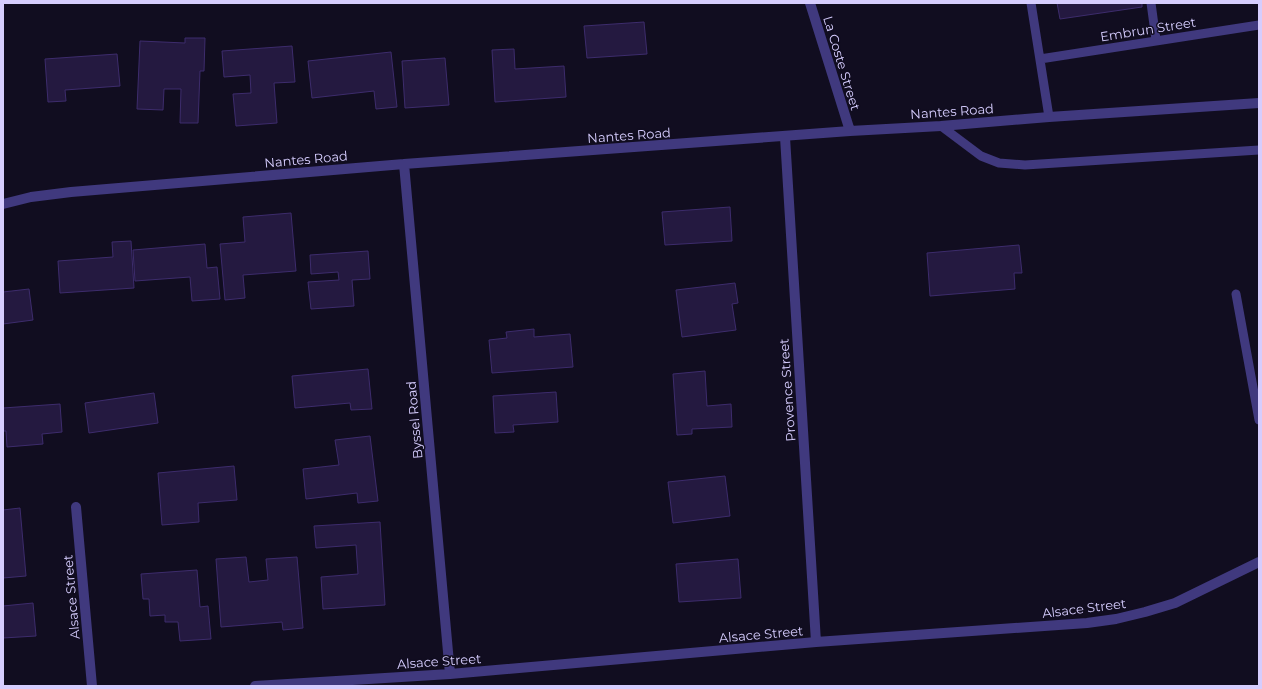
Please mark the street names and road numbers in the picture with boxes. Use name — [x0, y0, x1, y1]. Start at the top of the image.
street label: La Coste Street — [820, 14, 864, 112]
street label: Embrun Street — [1099, 14, 1197, 44]
street label: Nantes Road — [910, 100, 994, 122]
street label: Nantes Road — [587, 124, 671, 146]
street label: Nantes Road — [264, 147, 348, 171]
street label: Provence Street — [775, 338, 799, 442]
street label: Byssel Road — [403, 380, 425, 460]
street label: Alsace Street — [59, 554, 83, 640]
street label: Alsace Street — [1041, 595, 1127, 621]
street label: Alsace Street — [718, 622, 804, 646]
street label: Alsace Street — [396, 650, 482, 672]

